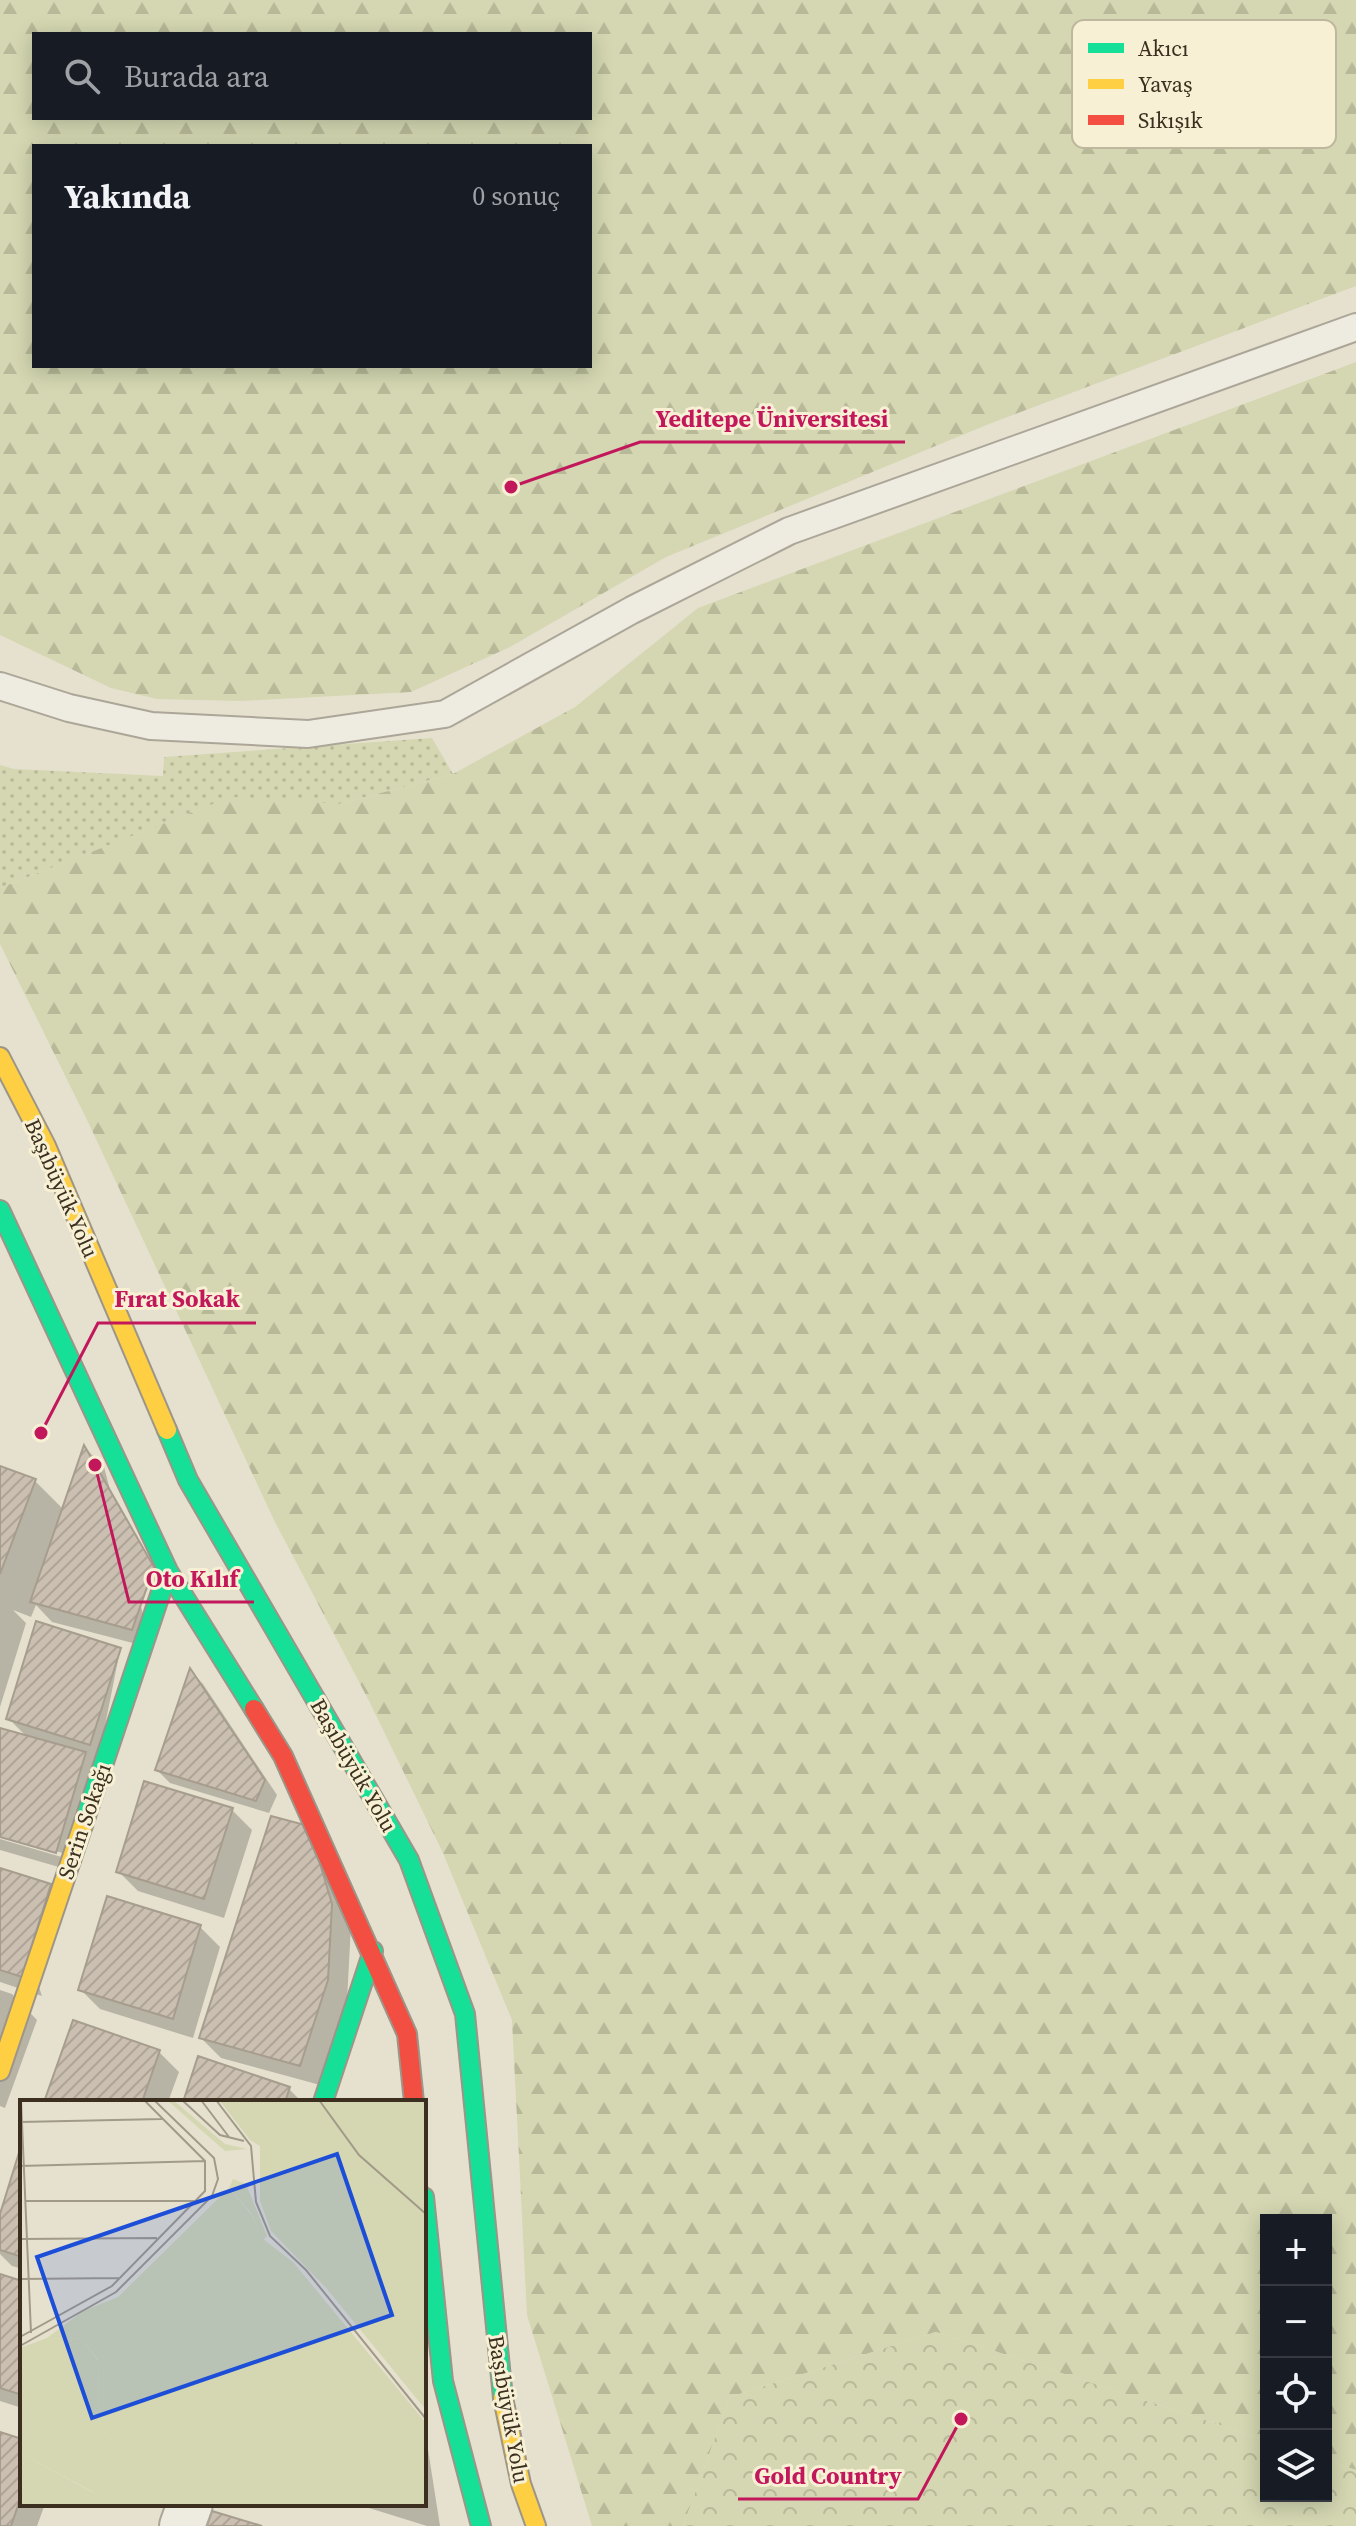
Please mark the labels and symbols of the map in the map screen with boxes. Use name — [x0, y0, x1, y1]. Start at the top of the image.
legend — [1072, 20, 1336, 148]
text: Akıcı — [1138, 33, 1189, 63]
text: Yavaş — [1138, 69, 1192, 99]
text: Sıkışık — [1138, 105, 1204, 135]
callout: Yeditepe Üniversitesi — [640, 394, 905, 442]
text: Yeditepe Üniversitesi — [656, 402, 889, 435]
street label: Başıbüyük Yolu — [18, 1114, 106, 1263]
callout: Fırat Sokak — [98, 1275, 256, 1323]
text: Fırat Sokak — [114, 1282, 240, 1315]
callout: Oto Kılıf — [129, 1554, 254, 1602]
text: Oto Kılıf — [146, 1562, 241, 1595]
street label: Başıbüyük Yolu — [304, 1693, 404, 1837]
street label: Serin Sokağı — [50, 1759, 118, 1883]
inset map — [20, 2100, 426, 2506]
street label: Başıbüyük Yolu — [481, 2333, 537, 2485]
callout: Gold Country — [738, 2451, 918, 2499]
text: Gold Country — [754, 2459, 902, 2492]

